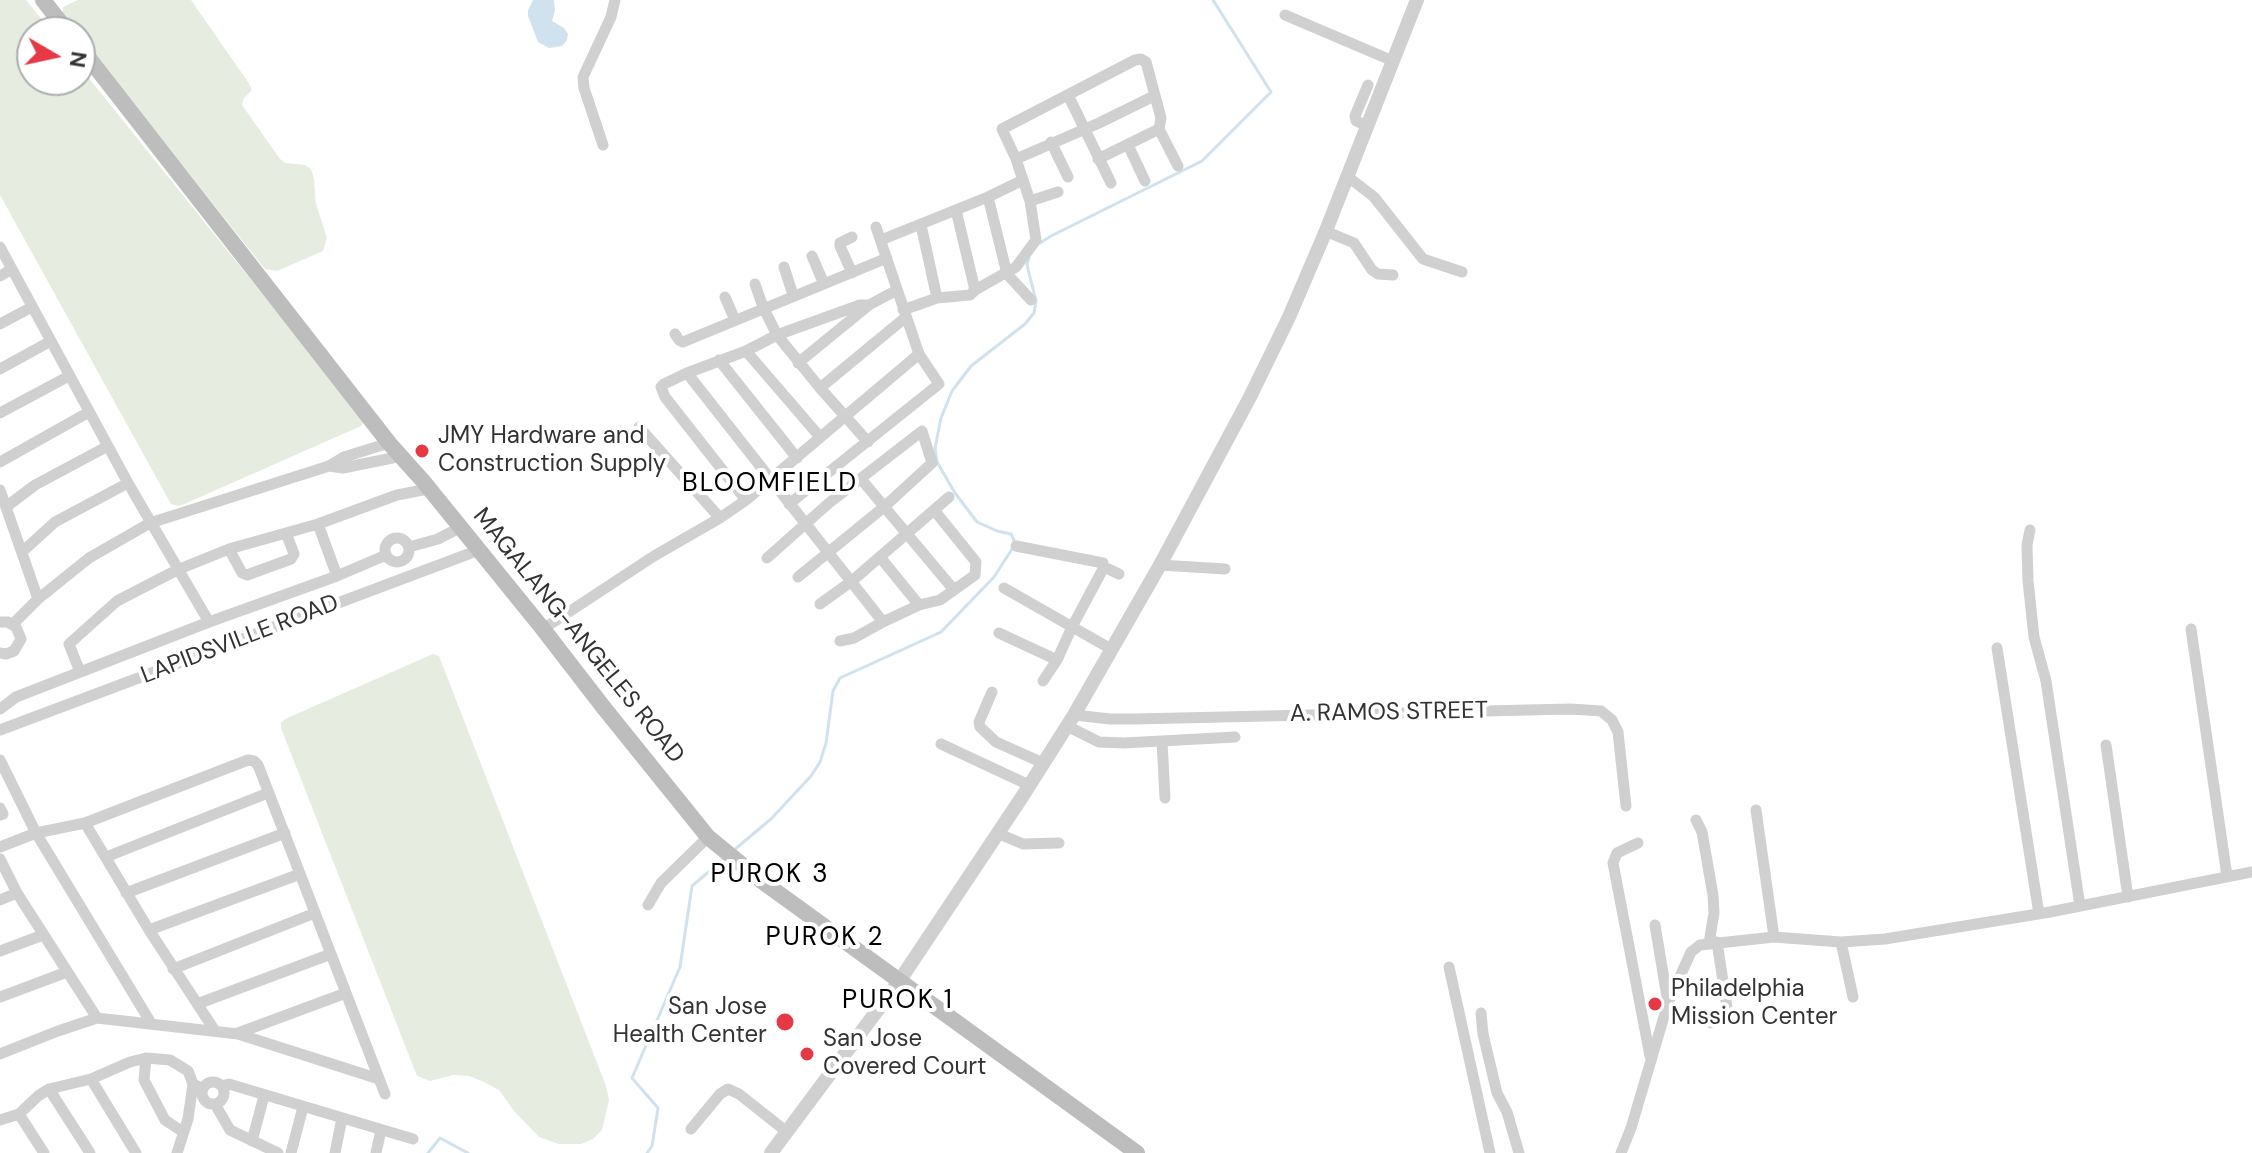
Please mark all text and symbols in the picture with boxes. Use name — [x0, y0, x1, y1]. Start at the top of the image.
north arrow — [16, 16, 96, 96]
text: N — [63, 49, 94, 70]
place label: JMY Hardware and Construction Supply — [438, 423, 666, 479]
marker: JMY Hardware and Construction Supply — [413, 442, 431, 460]
district label: BLOOMFIELD — [682, 468, 858, 500]
street label: MAGALANG-ANGELES ROAD — [466, 503, 690, 769]
street label: LAPIDSVILLE ROAD — [137, 589, 343, 691]
street label: A. RAMOS STREET — [1290, 697, 1488, 729]
district label: PUROK 3 — [710, 859, 830, 891]
district label: PUROK 2 — [766, 922, 884, 954]
place label: Philadelphia Mission Center — [1671, 976, 1837, 1032]
district label: PUROK 1 — [842, 985, 954, 1017]
place label: San Jose Health Center — [613, 994, 767, 1050]
marker: Philadelphia Mission Center — [1646, 995, 1664, 1013]
marker: San Jose Health Center — [774, 1011, 796, 1033]
place label: San Jose Covered Court — [823, 1026, 986, 1082]
marker: San Jose Covered Court — [798, 1045, 816, 1063]

